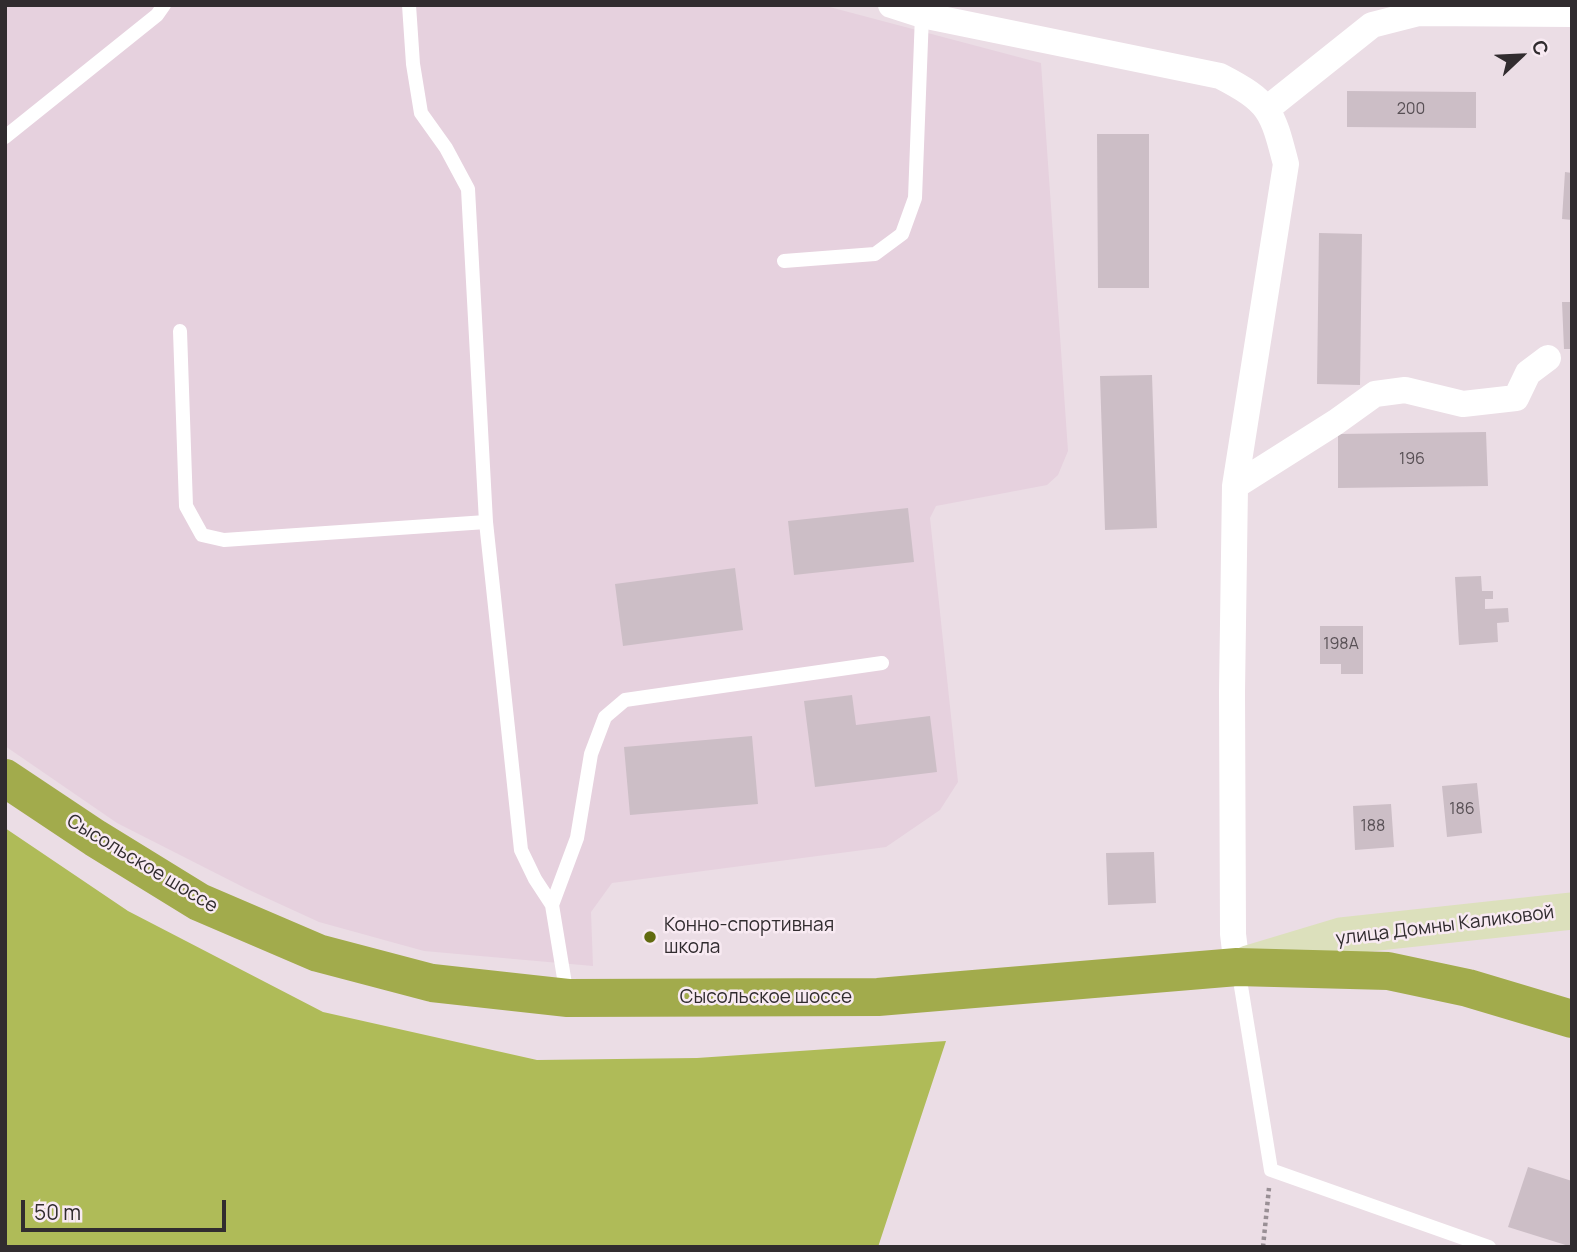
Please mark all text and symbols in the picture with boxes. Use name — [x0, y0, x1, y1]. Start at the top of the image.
north arrow — [1486, 21, 1556, 91]
text: С — [1526, 36, 1555, 59]
house number: 200 — [1397, 100, 1425, 120]
house number: 196 — [1399, 450, 1425, 470]
house number: 198А — [1323, 635, 1359, 655]
house number: 186 — [1449, 800, 1475, 820]
street label: Сысольское шоссе — [62, 810, 222, 918]
house number: 188 — [1361, 817, 1385, 837]
street label: улица Домны Каликовой — [1334, 901, 1556, 951]
place label: Конно-спортивная школа — [664, 915, 834, 959]
marker: Конно-спортивная школа — [642, 929, 658, 945]
street label: Сысольское шоссе — [680, 987, 852, 1009]
scale bar — [24, 1186, 229, 1230]
text: 50 m — [34, 1198, 81, 1226]

